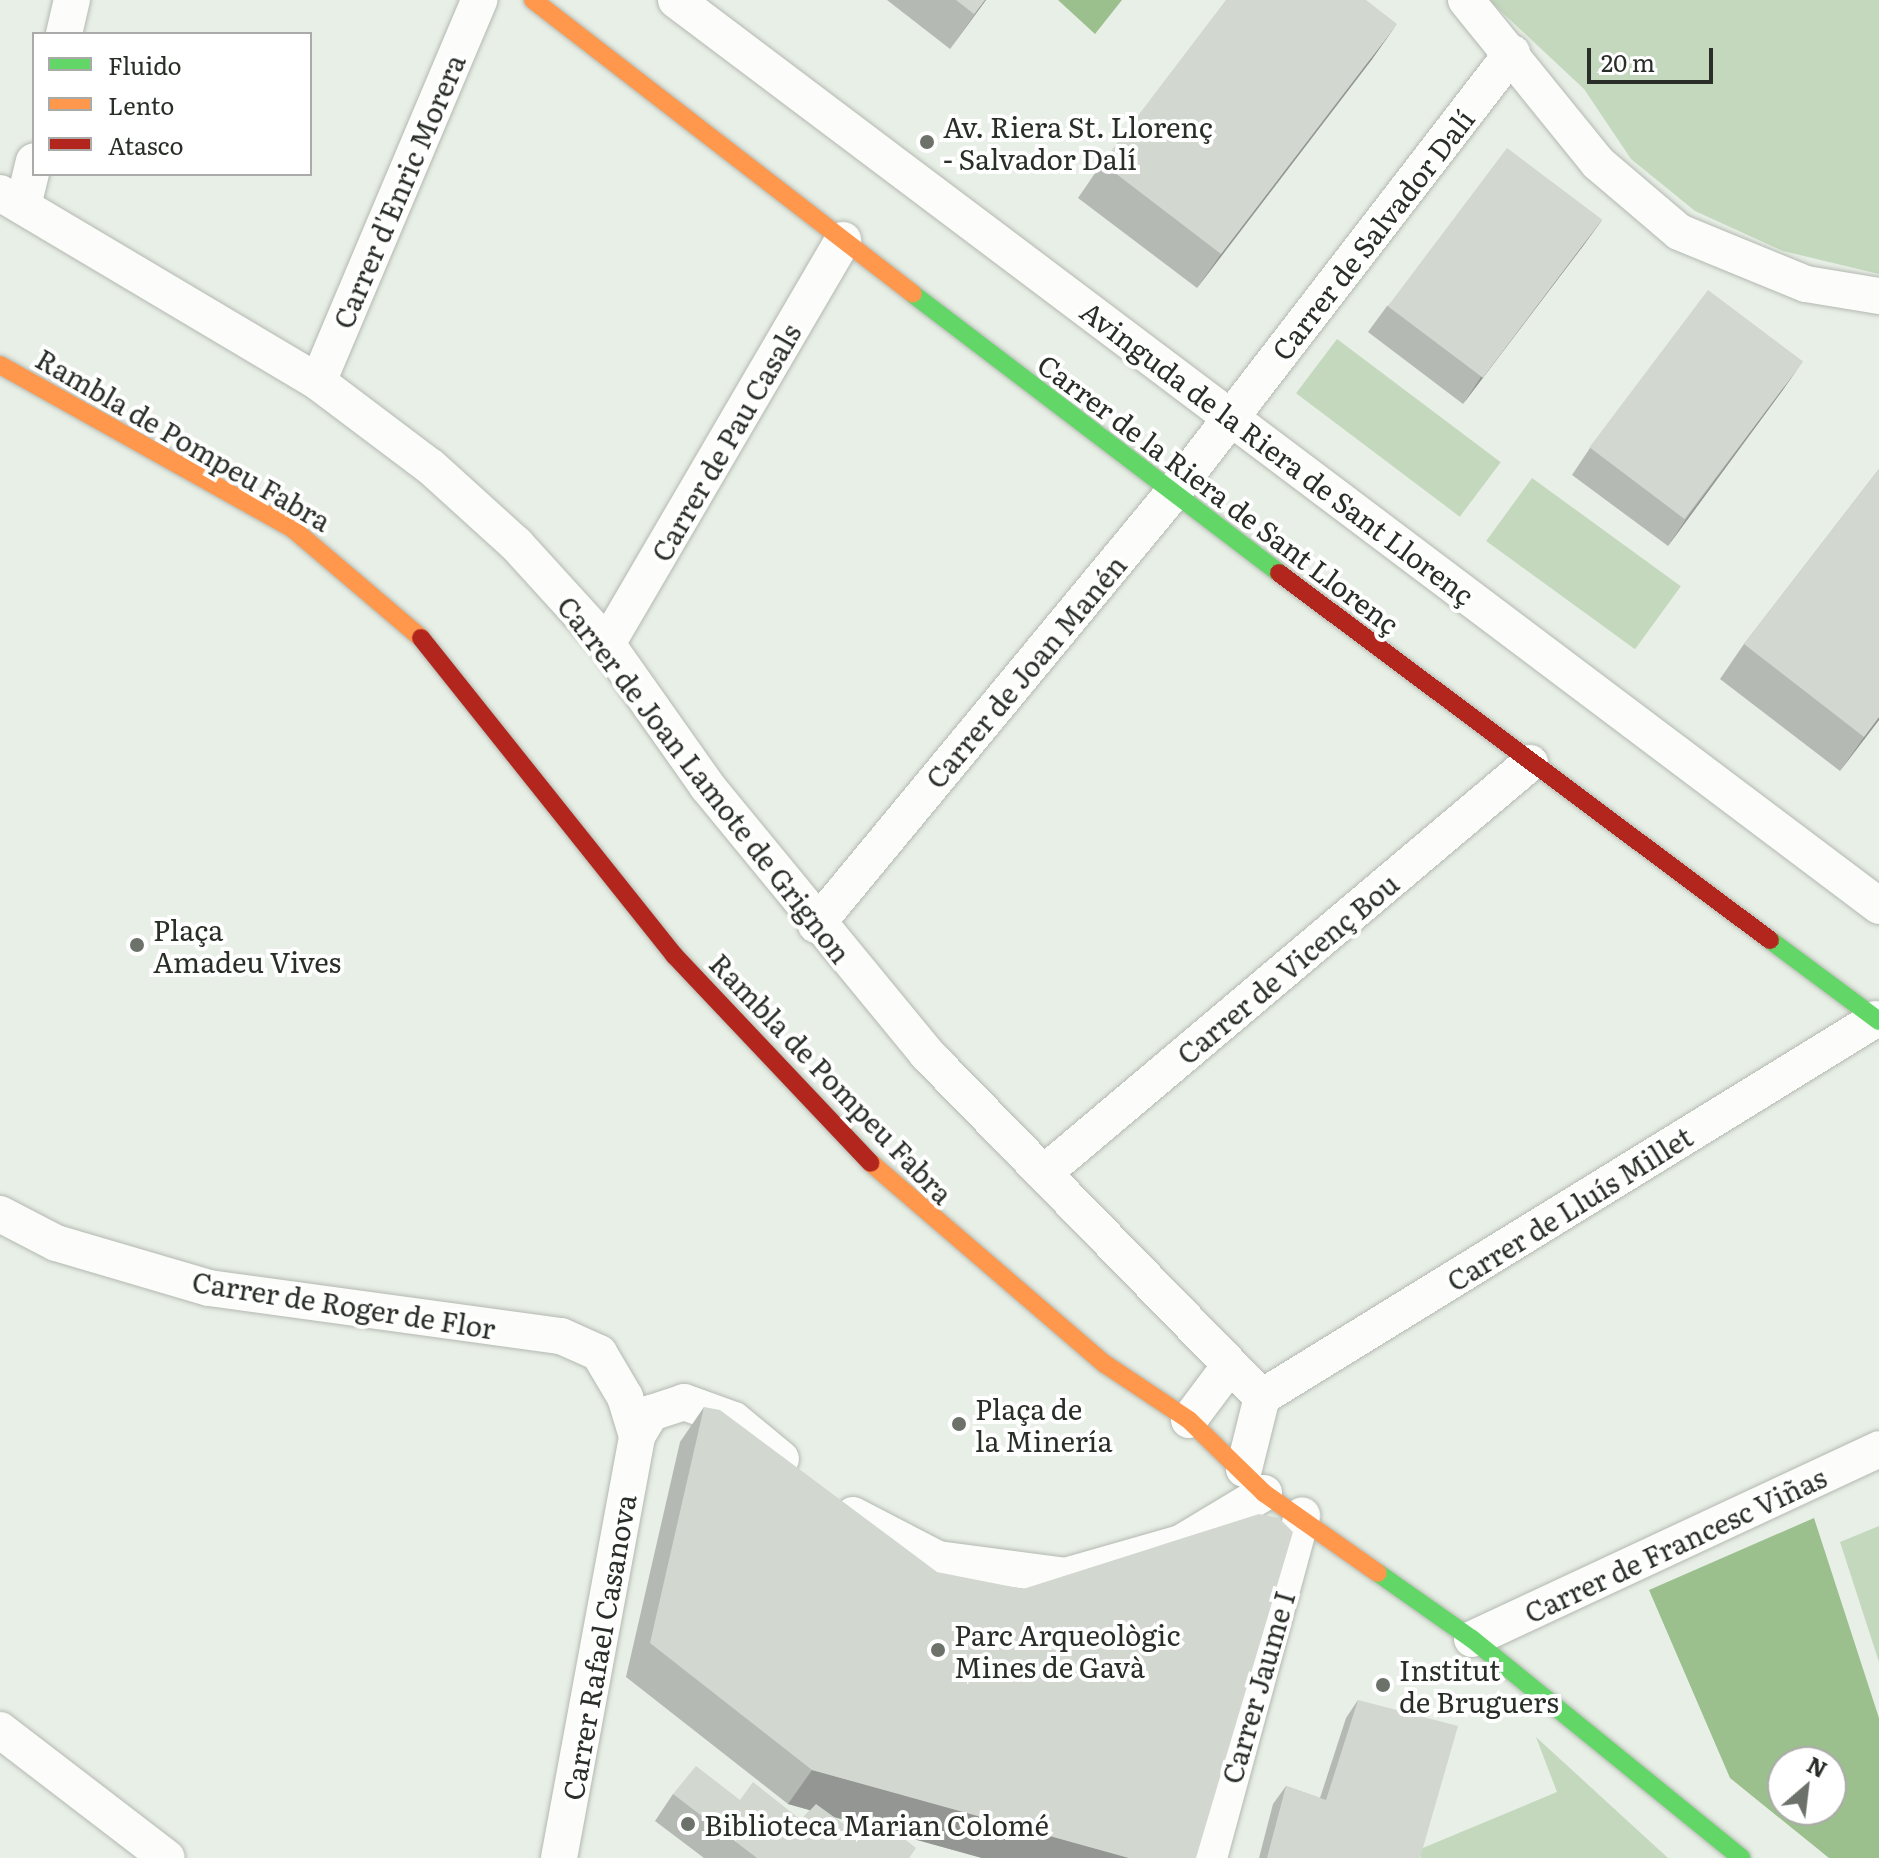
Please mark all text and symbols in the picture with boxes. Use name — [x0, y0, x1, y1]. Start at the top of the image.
legend — [32, 32, 312, 176]
scale bar — [1591, 32, 1717, 82]
text: 20 m — [1601, 44, 1655, 79]
text: Fluido — [108, 47, 182, 82]
street label: Carrer d'Enric Morera — [325, 49, 471, 333]
text: Lento — [108, 87, 174, 122]
street label: Carrer de Salvador Dalí — [1264, 102, 1480, 366]
place label: Av. Riera St. Llorenç - Salvador Dalí — [943, 109, 1213, 175]
text: Atasco — [108, 127, 183, 162]
marker: Av. Riera St. Llorenç - Salvador Dalí — [918, 133, 936, 151]
street label: Avinguda de la Riera de Sant Llorenç — [1075, 293, 1481, 611]
street label: Carrer de Pau Casals — [643, 317, 807, 567]
street label: Rambla de Pompeu Fabra — [31, 341, 337, 537]
street label: Carrer de la Riera de Sant Llorenç — [1032, 346, 1406, 640]
street label: Carrer de Joan Manén — [918, 548, 1132, 794]
street label: Carrer de Joan Lamote de Grignon — [551, 589, 859, 969]
street label: Carrer de Vicenç Bou — [1170, 866, 1404, 1070]
place label: Plaça Amadeu Vives — [153, 912, 341, 978]
marker: Plaça Amadeu Vives — [128, 936, 146, 954]
street label: Rambla de Pompeu Fabra — [704, 946, 960, 1210]
street label: Carrer de Lluís Millet — [1440, 1119, 1698, 1297]
street label: Carrer de Roger de Flor — [190, 1263, 498, 1345]
place label: Plaça de la Minería — [975, 1391, 1112, 1457]
marker: Plaça de la Minería — [950, 1415, 968, 1433]
street label: Carrer de Francesc Viñas — [1519, 1459, 1831, 1629]
street label: Carrer Rafael Casanova — [555, 1491, 641, 1803]
street label: Carrer Jaume I — [1213, 1587, 1301, 1787]
place label: Parc Arqueològic Mines de Gavà — [954, 1617, 1180, 1683]
marker: Parc Arqueològic Mines de Gavà — [929, 1641, 947, 1659]
place label: Institut de Bruguers — [1399, 1652, 1559, 1718]
marker: Institut de Bruguers — [1374, 1676, 1392, 1694]
north arrow — [1767, 1746, 1847, 1826]
text: N — [1802, 1747, 1833, 1785]
place label: Biblioteca Marian Colomé — [704, 1807, 1049, 1841]
marker: Biblioteca Marian Colomé — [679, 1815, 697, 1833]

